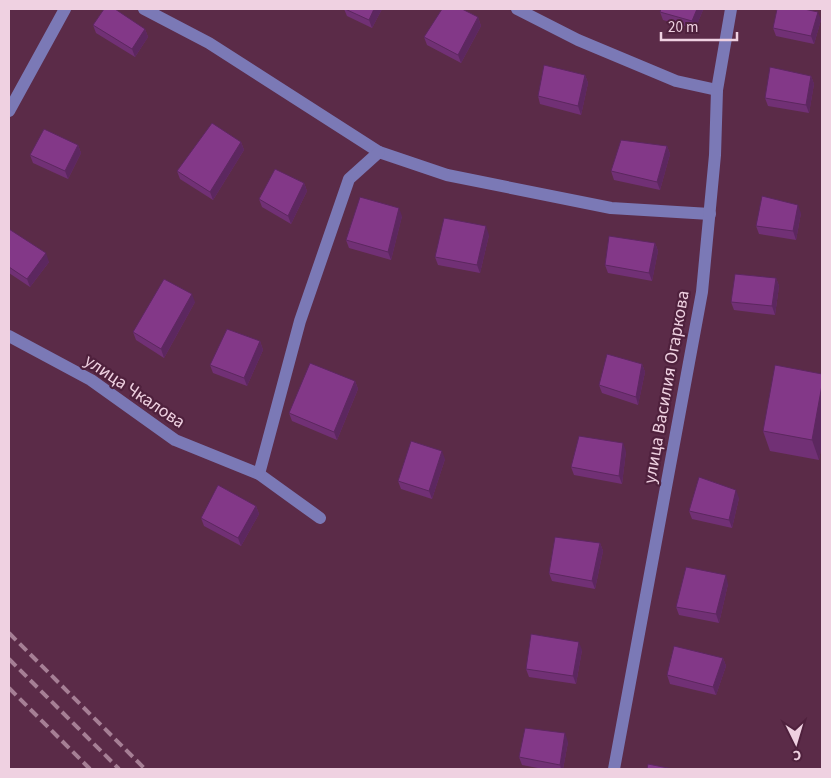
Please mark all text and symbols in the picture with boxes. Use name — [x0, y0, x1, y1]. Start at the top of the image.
scale bar — [661, 10, 737, 42]
text: 20 m — [668, 17, 698, 38]
street label: улица Василия Огаркова — [637, 289, 696, 486]
street label: улица Чкалова — [79, 348, 190, 434]
north arrow — [771, 718, 821, 768]
text: С — [792, 745, 802, 765]

